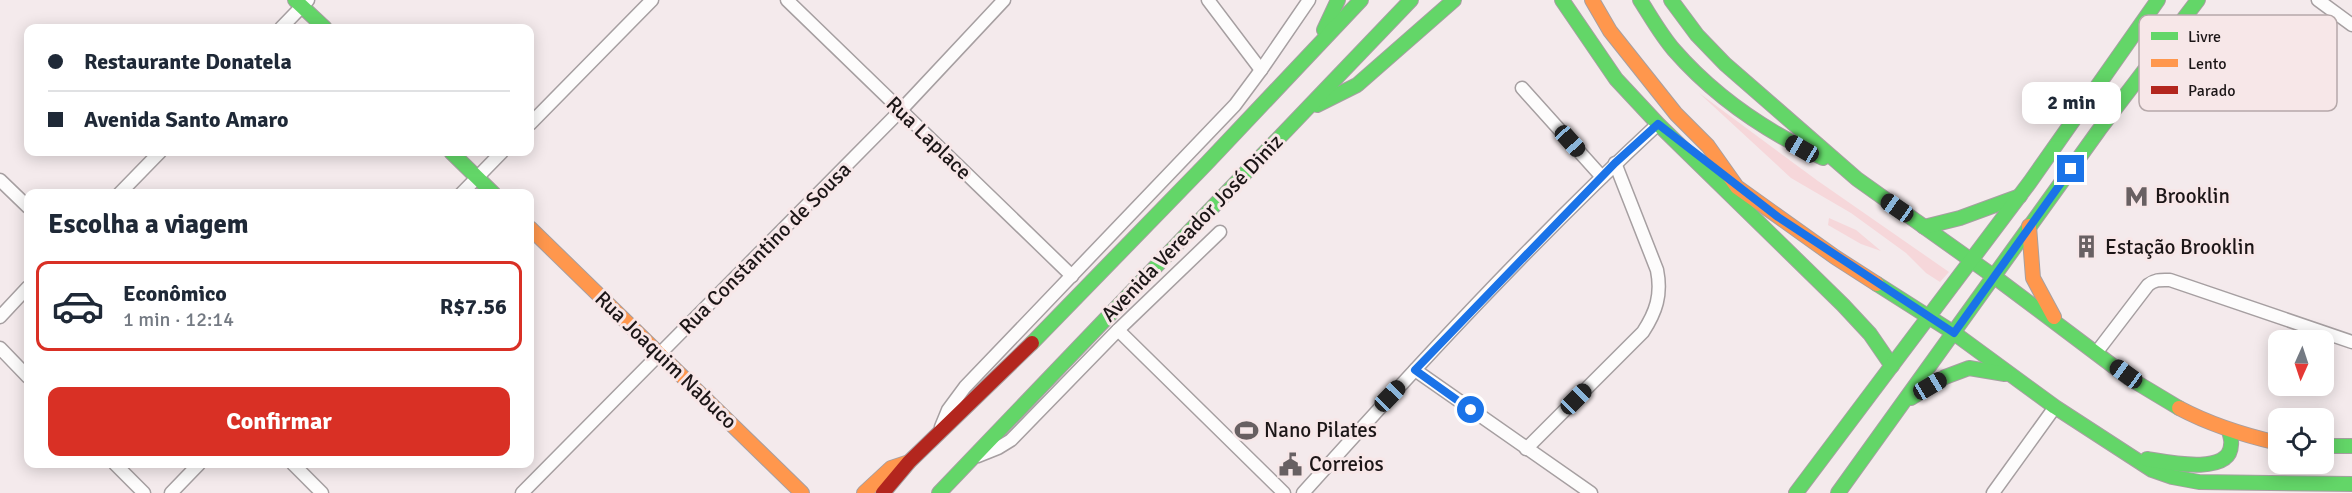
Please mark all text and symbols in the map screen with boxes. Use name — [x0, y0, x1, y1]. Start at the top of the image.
legend — [2139, 15, 2337, 111]
text: Livre — [2188, 27, 2221, 47]
text: Restaurante Donatela — [84, 48, 292, 75]
text: Lento — [2188, 54, 2226, 74]
text: Parado — [2188, 81, 2235, 101]
callout: 2 min — [2022, 82, 2120, 124]
text: 2 min — [2047, 90, 2096, 115]
street label: Rua Laplace — [881, 91, 977, 185]
text: Avenida Santo Amaro — [84, 106, 288, 133]
car — [1551, 122, 1589, 160]
street label: Avenida Vereador José Diniz — [1096, 129, 1288, 327]
car — [1782, 132, 1822, 166]
route end — [2057, 155, 2084, 182]
street label: Rua Constantino de Sousa — [673, 156, 857, 340]
metro station icon: Brooklin — [2124, 183, 2150, 209]
place label: Brooklin — [2155, 183, 2230, 209]
car — [1877, 190, 1917, 226]
text: Escolha a viagem — [48, 208, 249, 241]
building icon: Estação Brooklin — [2074, 234, 2100, 260]
place label: Estação Brooklin — [2105, 234, 2255, 260]
icon: car — [51, 279, 105, 333]
text: Econômico — [123, 280, 227, 307]
street label: Rua Joaquim Nabuco — [590, 286, 742, 434]
text: R$7.56 — [440, 293, 507, 320]
text: 1 min · 12:14 — [123, 307, 234, 332]
north arrow — [2268, 330, 2334, 396]
map controls — [2268, 330, 2334, 474]
car — [2106, 356, 2146, 392]
car — [1910, 369, 1950, 403]
car — [1371, 377, 1409, 415]
car — [1557, 380, 1595, 418]
button: Confirmar — [48, 387, 510, 456]
route start — [1457, 396, 1484, 423]
button: locate — [2268, 408, 2334, 474]
sports icon: Nano Pilates — [1233, 417, 1259, 443]
place label: Nano Pilates — [1264, 417, 1377, 443]
public building icon: Correios — [1278, 451, 1304, 477]
place label: Correios — [1309, 451, 1384, 477]

